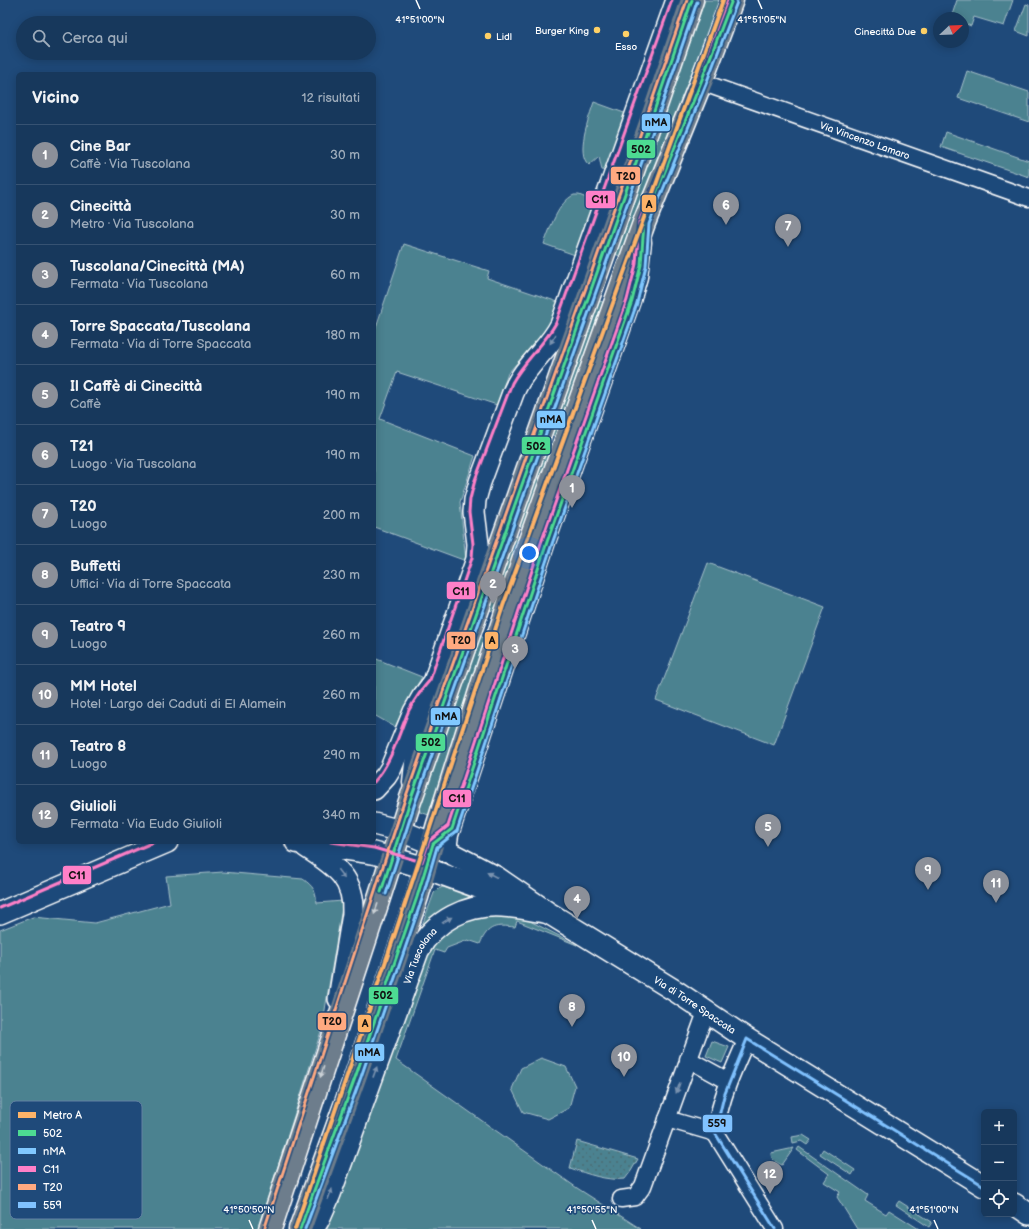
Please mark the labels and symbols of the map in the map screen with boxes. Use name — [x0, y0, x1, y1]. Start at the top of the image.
north arrow — [933, 12, 969, 48]
text: 41°51'00"N — [395, 14, 445, 26]
text: 41°51'05"N — [737, 14, 787, 26]
place label: Burger King — [535, 25, 589, 37]
marker: Burger King — [592, 25, 602, 35]
place label: Cinecittà Due — [854, 26, 916, 38]
marker: Cinecittà Due — [919, 26, 929, 36]
marker: Esso — [621, 29, 631, 39]
marker: Lidl — [483, 31, 493, 41]
place label: Lidl — [496, 31, 512, 43]
place label: Esso — [615, 41, 637, 53]
line badge: nMA — [641, 113, 671, 132]
text: nMA — [645, 116, 667, 129]
street label: Via Vincenzo Lamaro — [818, 119, 912, 163]
line badge: 502 — [626, 139, 656, 159]
text: 502 — [631, 143, 651, 156]
line badge: T20 — [610, 166, 641, 185]
text: T20 — [616, 170, 636, 183]
line badge: C11 — [585, 190, 616, 209]
pin: 6 — [713, 192, 739, 225]
text: C11 — [591, 193, 609, 206]
line badge: A — [641, 194, 657, 213]
text: A — [645, 198, 653, 211]
pin: 7 — [775, 214, 801, 247]
one-way arrow — [549, 334, 557, 344]
line badge: nMA — [536, 410, 566, 429]
text: nMA — [540, 413, 562, 426]
line badge: 502 — [521, 436, 551, 455]
text: 502 — [526, 440, 546, 453]
pin: 1 — [559, 475, 585, 508]
your location — [519, 543, 539, 563]
pin: 2 — [480, 571, 506, 604]
line badge: C11 — [446, 581, 476, 600]
text: C11 — [452, 585, 470, 598]
line badge: T20 — [446, 631, 476, 650]
line badge: A — [484, 631, 499, 650]
text: T20 — [451, 634, 471, 647]
text: A — [488, 634, 496, 647]
pin: 3 — [502, 636, 528, 669]
line badge: nMA — [430, 707, 461, 726]
text: nMA — [435, 710, 457, 723]
line badge: 502 — [415, 733, 446, 752]
text: 502 — [421, 736, 441, 749]
line badge: C11 — [442, 789, 472, 808]
text: C11 — [448, 792, 466, 805]
pin: 5 — [755, 814, 781, 847]
pin: 9 — [915, 857, 941, 890]
line badge: C11 — [62, 865, 92, 885]
text: C11 — [68, 869, 86, 882]
one-way arrow — [337, 869, 345, 880]
pin: 11 — [983, 870, 1009, 903]
one-way arrow — [486, 872, 498, 878]
pin: 4 — [564, 886, 590, 919]
one-way arrow — [373, 903, 379, 915]
one-way arrow — [442, 916, 452, 924]
street label: Via Tuscolana — [401, 925, 440, 986]
street label: Via di Torre Spaccata — [651, 974, 738, 1037]
line badge: 502 — [368, 986, 399, 1005]
text: 502 — [373, 989, 393, 1002]
pin: 8 — [559, 994, 585, 1027]
line badge: T20 — [317, 1012, 347, 1031]
line badge: A — [357, 1014, 372, 1033]
text: T20 — [322, 1015, 342, 1028]
text: A — [361, 1017, 369, 1030]
line badge: nMA — [354, 1043, 385, 1062]
pin: 10 — [611, 1044, 637, 1077]
text: nMA — [358, 1046, 380, 1059]
one-way arrow — [319, 1066, 325, 1078]
one-way arrow — [372, 1066, 378, 1078]
one-way arrow — [675, 1082, 681, 1094]
legend — [10, 1101, 142, 1219]
text: Metro A — [43, 1109, 82, 1122]
line badge: 559 — [702, 1114, 733, 1133]
text: 559 — [707, 1117, 727, 1130]
text: 502 — [43, 1127, 63, 1140]
text: nMA — [43, 1145, 66, 1158]
pin: 12 — [757, 1161, 783, 1194]
text: C11 — [43, 1163, 59, 1176]
text: T20 — [43, 1181, 63, 1194]
one-way arrow — [327, 1189, 333, 1200]
text: 559 — [43, 1199, 62, 1212]
text: 41°50'50"N — [223, 1204, 275, 1216]
text: 41°50'55"N — [566, 1204, 618, 1216]
text: 41°51'00"N — [909, 1204, 959, 1216]

